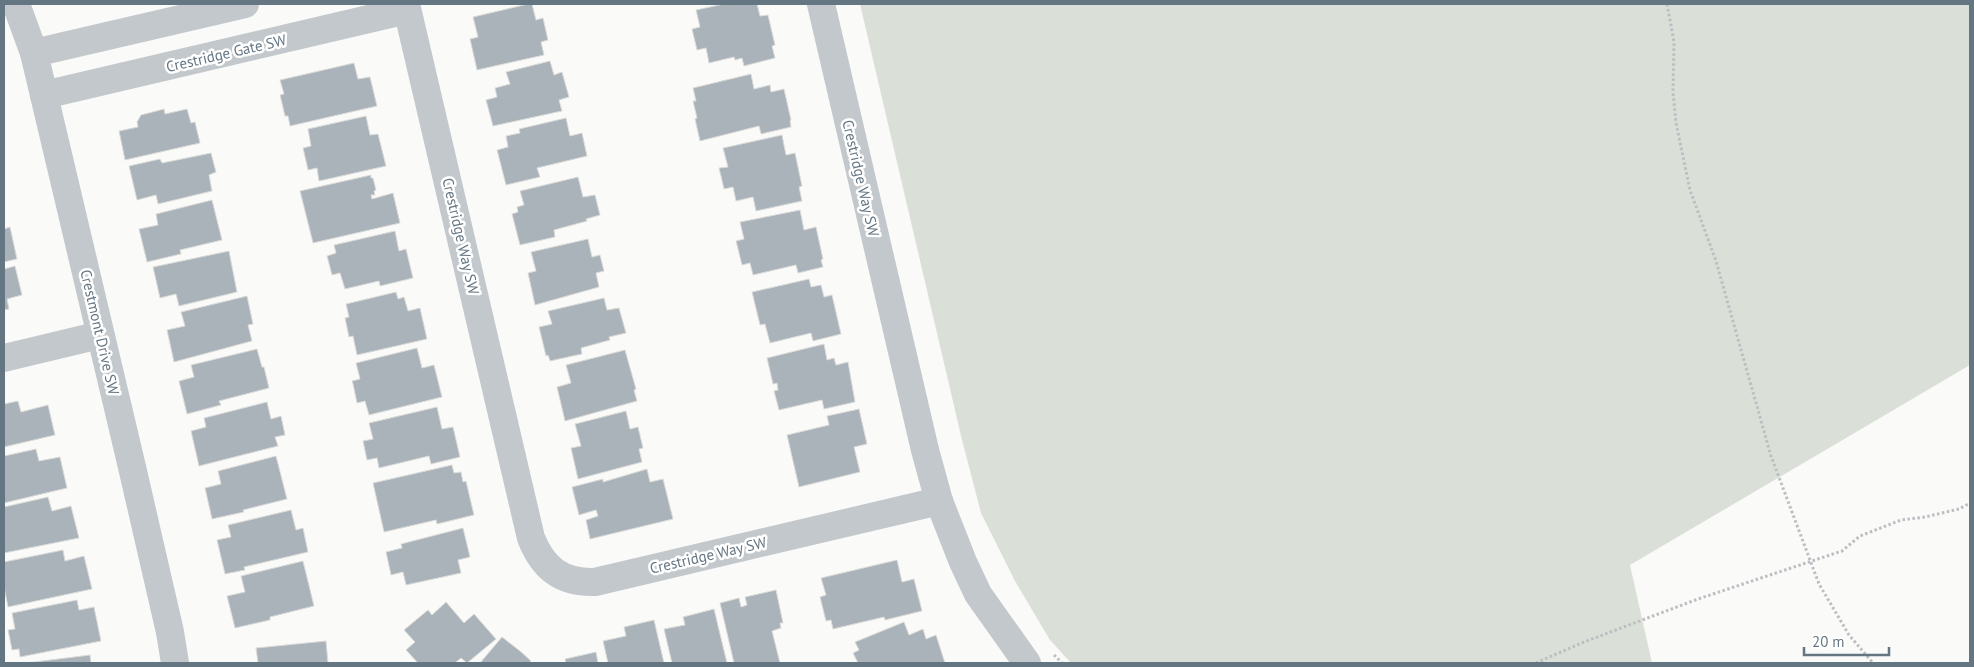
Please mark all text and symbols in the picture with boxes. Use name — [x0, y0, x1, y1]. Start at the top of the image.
street label: Crestridge Gate SW — [164, 30, 289, 76]
street label: Crestridge Way SW — [838, 118, 884, 239]
street label: Crestridge Way SW — [438, 176, 484, 297]
street label: Crestmont Drive SW — [76, 268, 124, 397]
street label: Crestridge Way SW — [648, 532, 769, 578]
scale bar — [1804, 624, 1889, 656]
text: 20 m — [1812, 632, 1845, 651]

